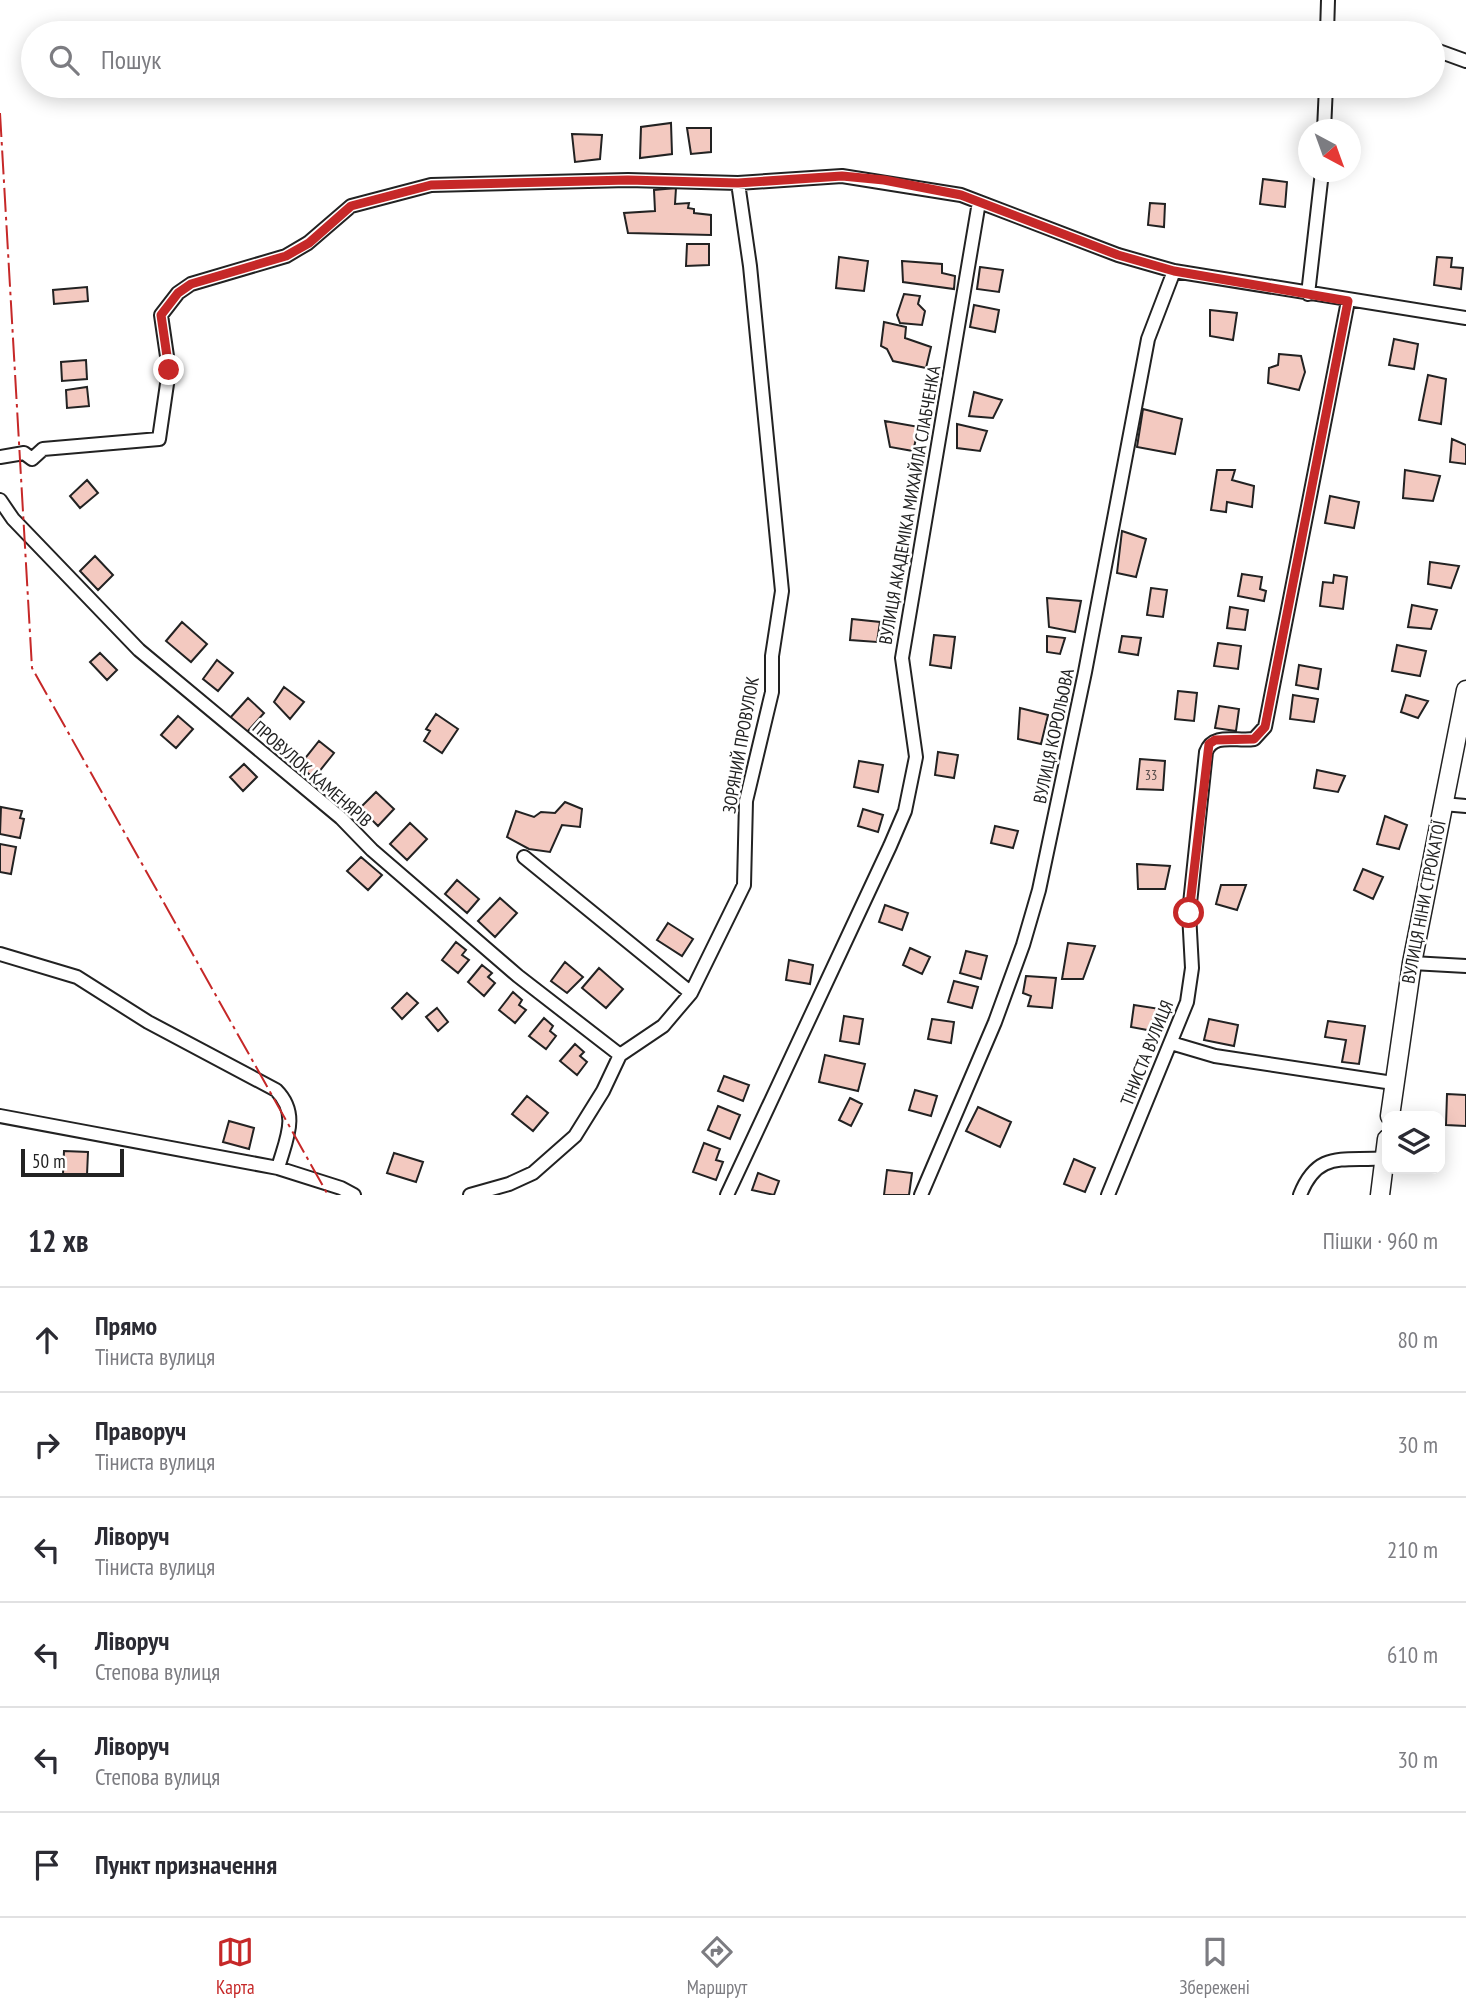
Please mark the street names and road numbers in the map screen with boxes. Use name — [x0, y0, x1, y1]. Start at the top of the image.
street label: ВУЛИЦЯ АКАДЕМІКА МИХАЙЛА СЛАБЧЕНКА — [874, 363, 945, 646]
street label: ВУЛИЦЯ КОРОЛЬОВА — [1028, 666, 1079, 805]
street label: ЗОРЯНИЙ ПРОВУЛОК — [717, 675, 764, 815]
street label: ПРОВУЛОК КАМЕНЯРІВ — [248, 716, 377, 832]
street label: ВУЛИЦЯ НІНИ СТРОКАТОЇ — [1396, 818, 1451, 986]
street label: ТІНИСТА ВУЛИЦЯ — [1115, 997, 1178, 1109]

